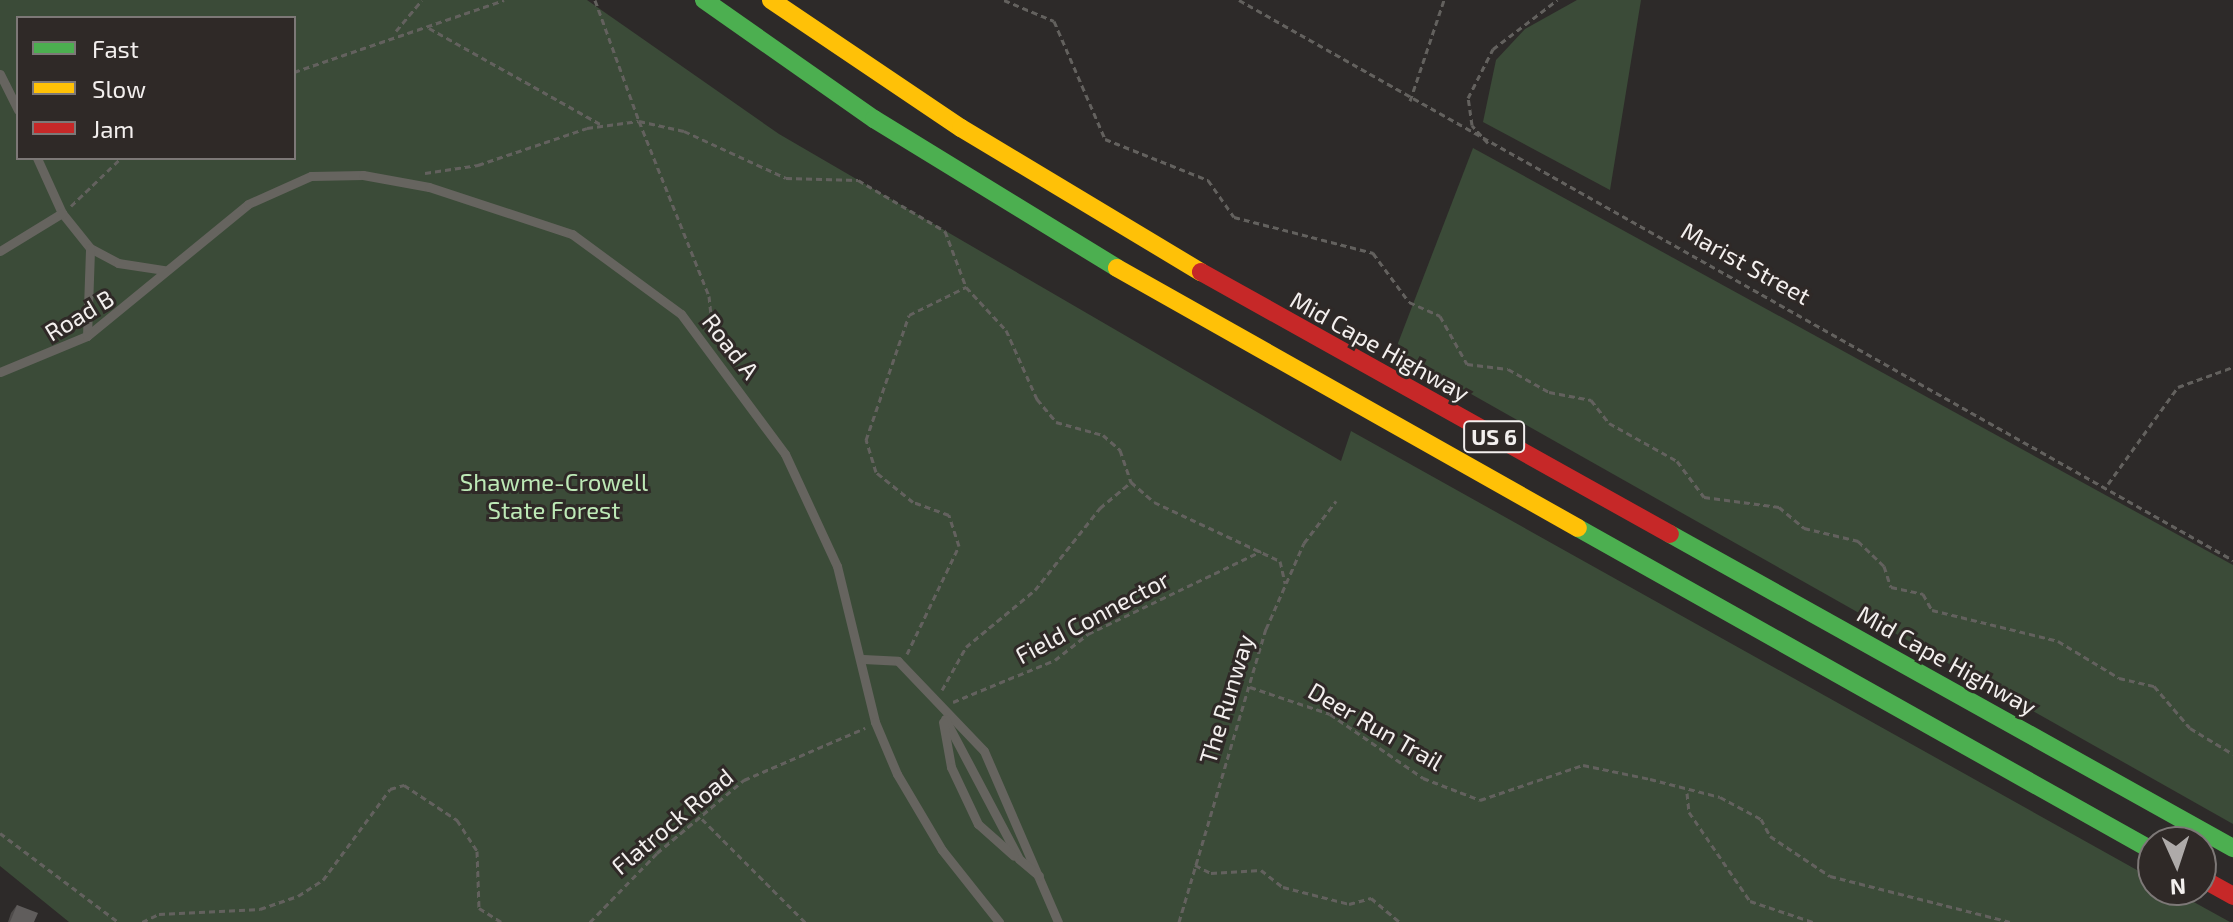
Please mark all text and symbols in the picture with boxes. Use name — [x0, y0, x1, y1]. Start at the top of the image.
legend — [16, 16, 296, 160]
text: Fast — [92, 34, 139, 63]
text: Slow — [92, 74, 146, 103]
text: Jam — [92, 114, 134, 143]
street label: Marist Street — [1676, 216, 1816, 310]
street label: Road B — [39, 283, 119, 347]
street label: Mid Cape Highway — [1286, 285, 1474, 407]
street label: Road A — [696, 307, 766, 385]
road number: US 6 — [1462, 419, 1526, 455]
park label: Shawme-Crowell State Forest — [460, 468, 648, 524]
street label: Field Connector — [1010, 564, 1174, 670]
street label: Mid Cape Highway — [1853, 599, 2041, 721]
street label: The Runway — [1193, 631, 1259, 767]
street label: Deer Run Trail — [1303, 676, 1449, 776]
street label: Flatrock Road — [605, 762, 739, 880]
north arrow — [2137, 826, 2217, 906]
text: N — [2170, 875, 2187, 901]

